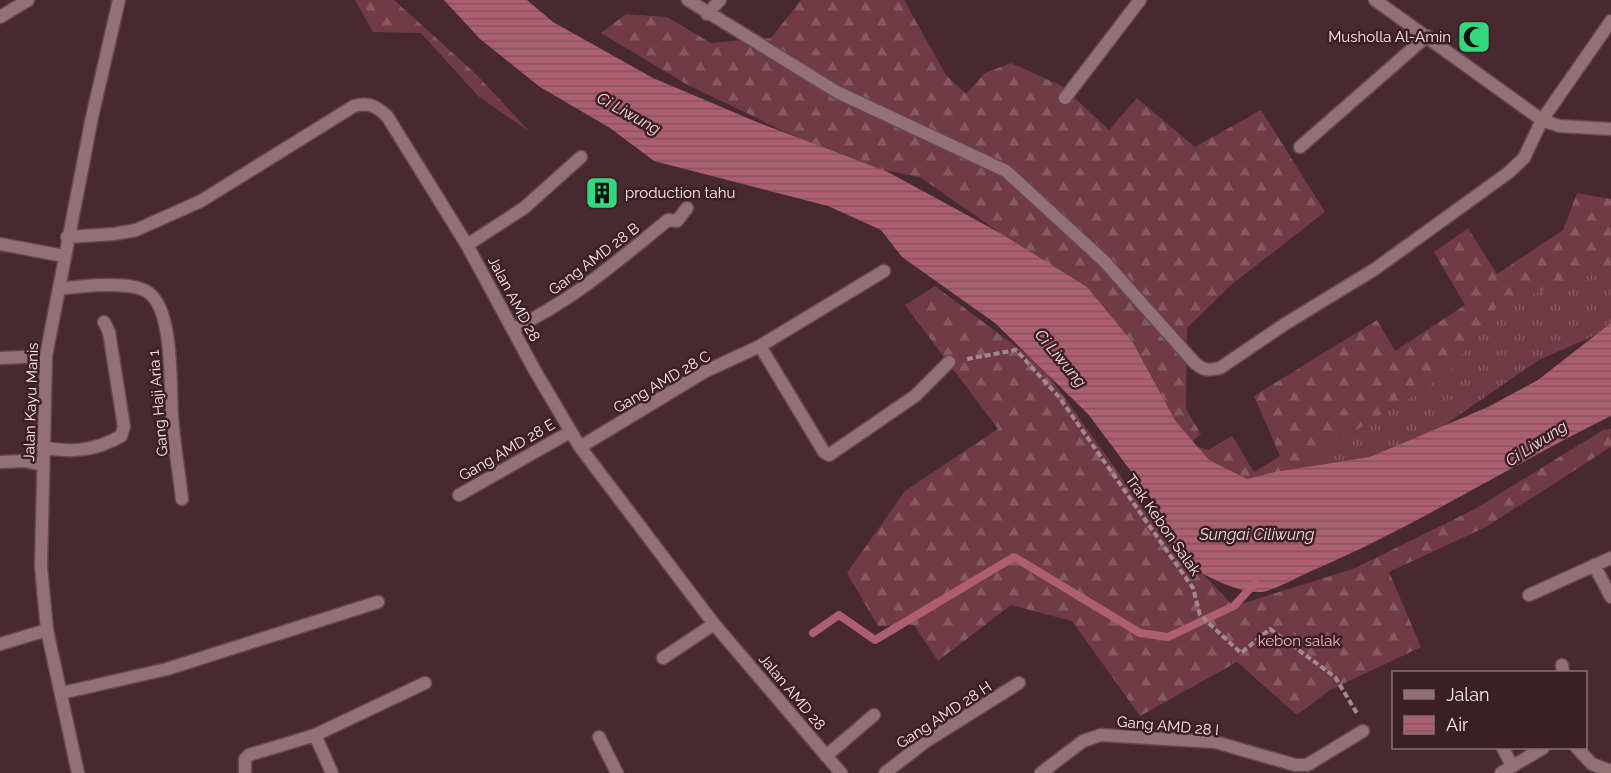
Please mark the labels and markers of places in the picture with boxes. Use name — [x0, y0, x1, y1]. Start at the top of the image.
mosque icon: Musholla Al-Amin — [1456, 19, 1492, 55]
place label: Musholla Al-Amin — [1328, 28, 1451, 46]
building icon: production tahu — [584, 175, 620, 211]
place label: production tahu — [625, 184, 735, 202]

